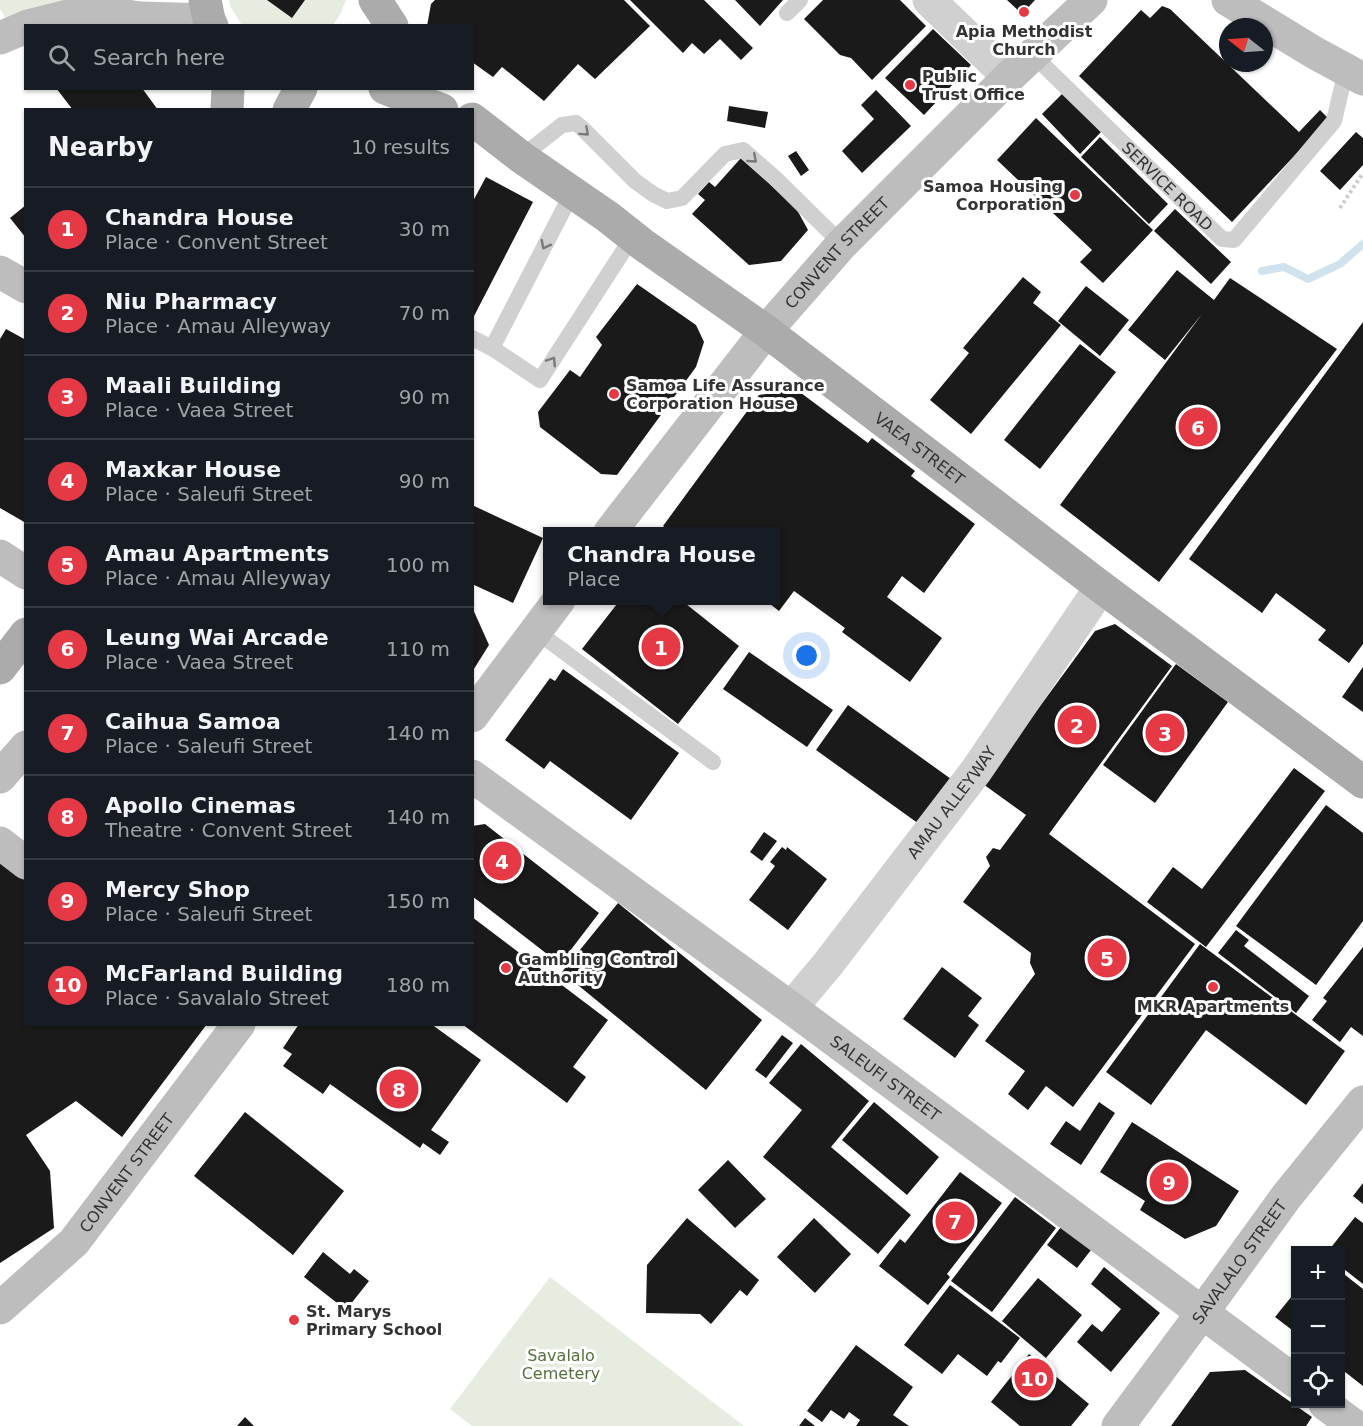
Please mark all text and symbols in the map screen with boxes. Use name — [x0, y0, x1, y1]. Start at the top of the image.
marker: Apia Methodist Church — [1017, 5, 1031, 19]
north arrow — [1219, 18, 1273, 72]
place label: Apia Methodist Church — [956, 22, 1093, 59]
search box — [24, 24, 474, 90]
icon: search — [45, 41, 78, 74]
text: Search here — [93, 45, 225, 70]
place label: Public Trust Office — [922, 67, 1025, 104]
marker: Public Trust Office — [903, 78, 917, 92]
one-way arrow — [579, 125, 589, 136]
text: Nearby — [48, 132, 153, 162]
text: 10 results — [351, 135, 450, 159]
street label: SERVICE ROAD — [1118, 138, 1217, 235]
one-way arrow — [746, 152, 757, 163]
place label: Samoa Housing Corporation — [923, 177, 1063, 214]
marker: Samoa Housing Corporation — [1068, 188, 1082, 202]
street label: CONVENT STREET — [781, 193, 893, 313]
text: Chandra House — [105, 205, 294, 230]
text: 1 — [61, 217, 74, 241]
text: 30 m — [399, 217, 450, 241]
text: Place · Convent Street — [105, 230, 328, 254]
one-way arrow — [541, 239, 552, 250]
text: Niu Pharmacy — [105, 289, 277, 314]
text: 2 — [61, 301, 74, 325]
text: 70 m — [399, 301, 450, 325]
text: Place · Amau Alleyway — [105, 314, 331, 338]
one-way arrow — [545, 356, 556, 367]
text: Maali Building — [105, 373, 282, 398]
place label: Samoa Life Assurance Corporation House — [626, 376, 825, 413]
text: 3 — [61, 385, 74, 409]
text: 90 m — [399, 385, 450, 409]
marker: Samoa Life Assurance Corporation House — [607, 387, 621, 401]
text: Place · Vaea Street — [105, 398, 293, 422]
pin: 6 — [1178, 404, 1218, 450]
street label: VAEA STREET — [871, 408, 968, 489]
text: Maxkar House — [105, 457, 281, 482]
text: 4 — [61, 469, 74, 493]
text: 90 m — [399, 469, 450, 493]
text: Place · Saleufi Street — [105, 482, 312, 506]
popup — [543, 527, 780, 605]
text: Amau Apartments — [105, 541, 329, 566]
text: Chandra House — [567, 542, 756, 567]
text: 5 — [61, 553, 74, 577]
text: 100 m — [386, 553, 450, 577]
text: Place · Amau Alleyway — [105, 566, 331, 590]
text: Place — [567, 567, 620, 591]
pin: 1 — [642, 624, 680, 670]
text: Leung Wai Arcade — [105, 625, 329, 650]
text: 6 — [61, 637, 74, 661]
text: 110 m — [386, 637, 450, 661]
your location — [792, 641, 821, 670]
text: Place · Vaea Street — [105, 650, 293, 674]
pin: 2 — [1058, 702, 1096, 748]
text: Caihua Samoa — [105, 709, 281, 734]
pin: 3 — [1146, 710, 1184, 756]
text: 7 — [61, 721, 74, 745]
text: 140 m — [386, 721, 450, 745]
text: Place · Saleufi Street — [105, 734, 312, 758]
street label: AMAU ALLEYWAY — [903, 742, 1000, 862]
text: Apollo Cinemas — [105, 793, 296, 818]
text: 8 — [61, 805, 74, 829]
text: 140 m — [386, 805, 450, 829]
text: Theatre · Convent Street — [105, 818, 352, 842]
pin: 4 — [482, 838, 522, 884]
text: Mercy Shop — [105, 877, 250, 902]
text: 9 — [61, 889, 74, 913]
text: 150 m — [386, 889, 450, 913]
text: Place · Saleufi Street — [105, 902, 312, 926]
pin: 5 — [1088, 936, 1126, 980]
place label: Gambling Control Authority — [518, 950, 676, 987]
text: McFarland Building — [105, 961, 343, 986]
marker: Gambling Control Authority — [499, 961, 513, 975]
text: 10 — [54, 973, 81, 997]
text: 180 m — [386, 973, 450, 997]
marker: MKR Apartments — [1206, 980, 1220, 994]
text: Place · Savalalo Street — [105, 986, 329, 1010]
place label: MKR Apartments — [1137, 997, 1289, 1016]
street label: SALEUFI STREET — [826, 1031, 944, 1125]
pin: 8 — [380, 1066, 418, 1112]
street label: CONVENT STREET — [76, 1109, 178, 1236]
pin: 9 — [1150, 1160, 1188, 1204]
street label: SAVALALO STREET — [1188, 1196, 1291, 1328]
pin: 7 — [936, 1198, 974, 1244]
map controls — [1291, 1246, 1345, 1408]
button: + — [1291, 1246, 1345, 1300]
button: − — [1291, 1300, 1345, 1354]
place label: St. Marys Primary School — [306, 1302, 442, 1339]
marker: St. Marys Primary School — [287, 1313, 301, 1327]
park label: Savalalo Cemetery — [522, 1346, 600, 1383]
button: locate — [1291, 1354, 1345, 1408]
pin: 10 — [1014, 1356, 1054, 1400]

